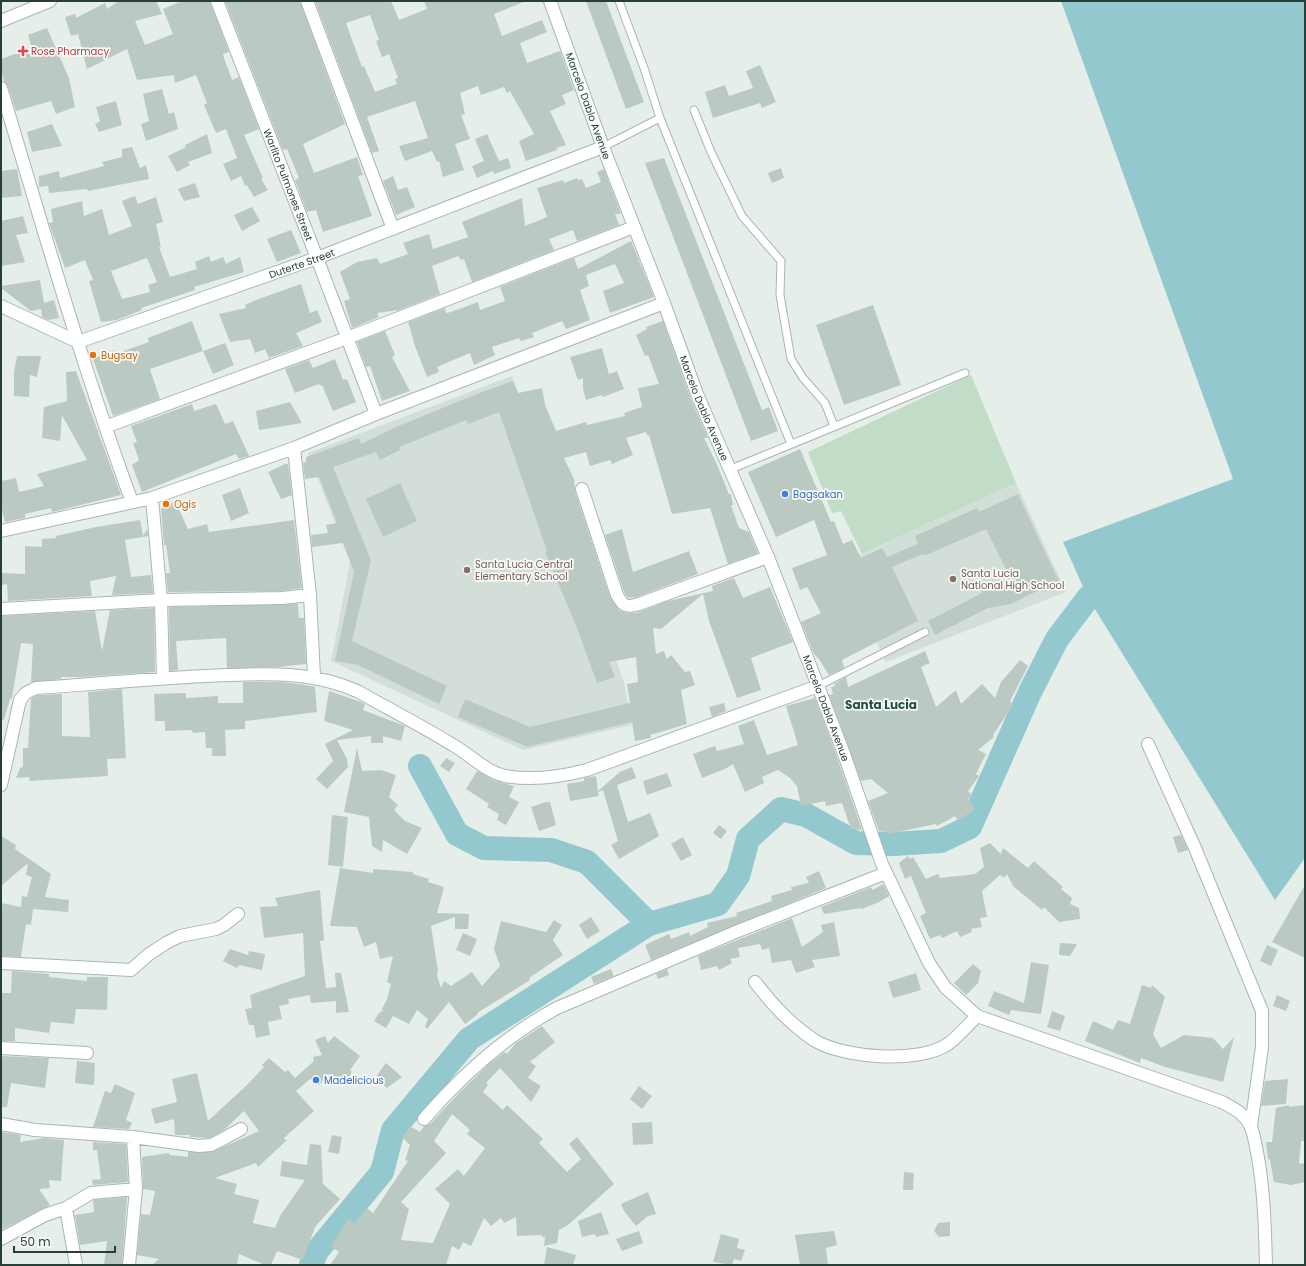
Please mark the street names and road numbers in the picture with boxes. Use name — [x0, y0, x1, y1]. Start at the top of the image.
street label: Marcelo Dablo Avenue — [562, 51, 614, 161]
street label: Warlito Pulmones Street — [260, 126, 317, 243]
street label: Duterte Street — [267, 244, 337, 282]
street label: Marcelo Dablo Avenue — [676, 353, 733, 463]
street label: Marcelo Dablo Avenue — [799, 653, 853, 763]

